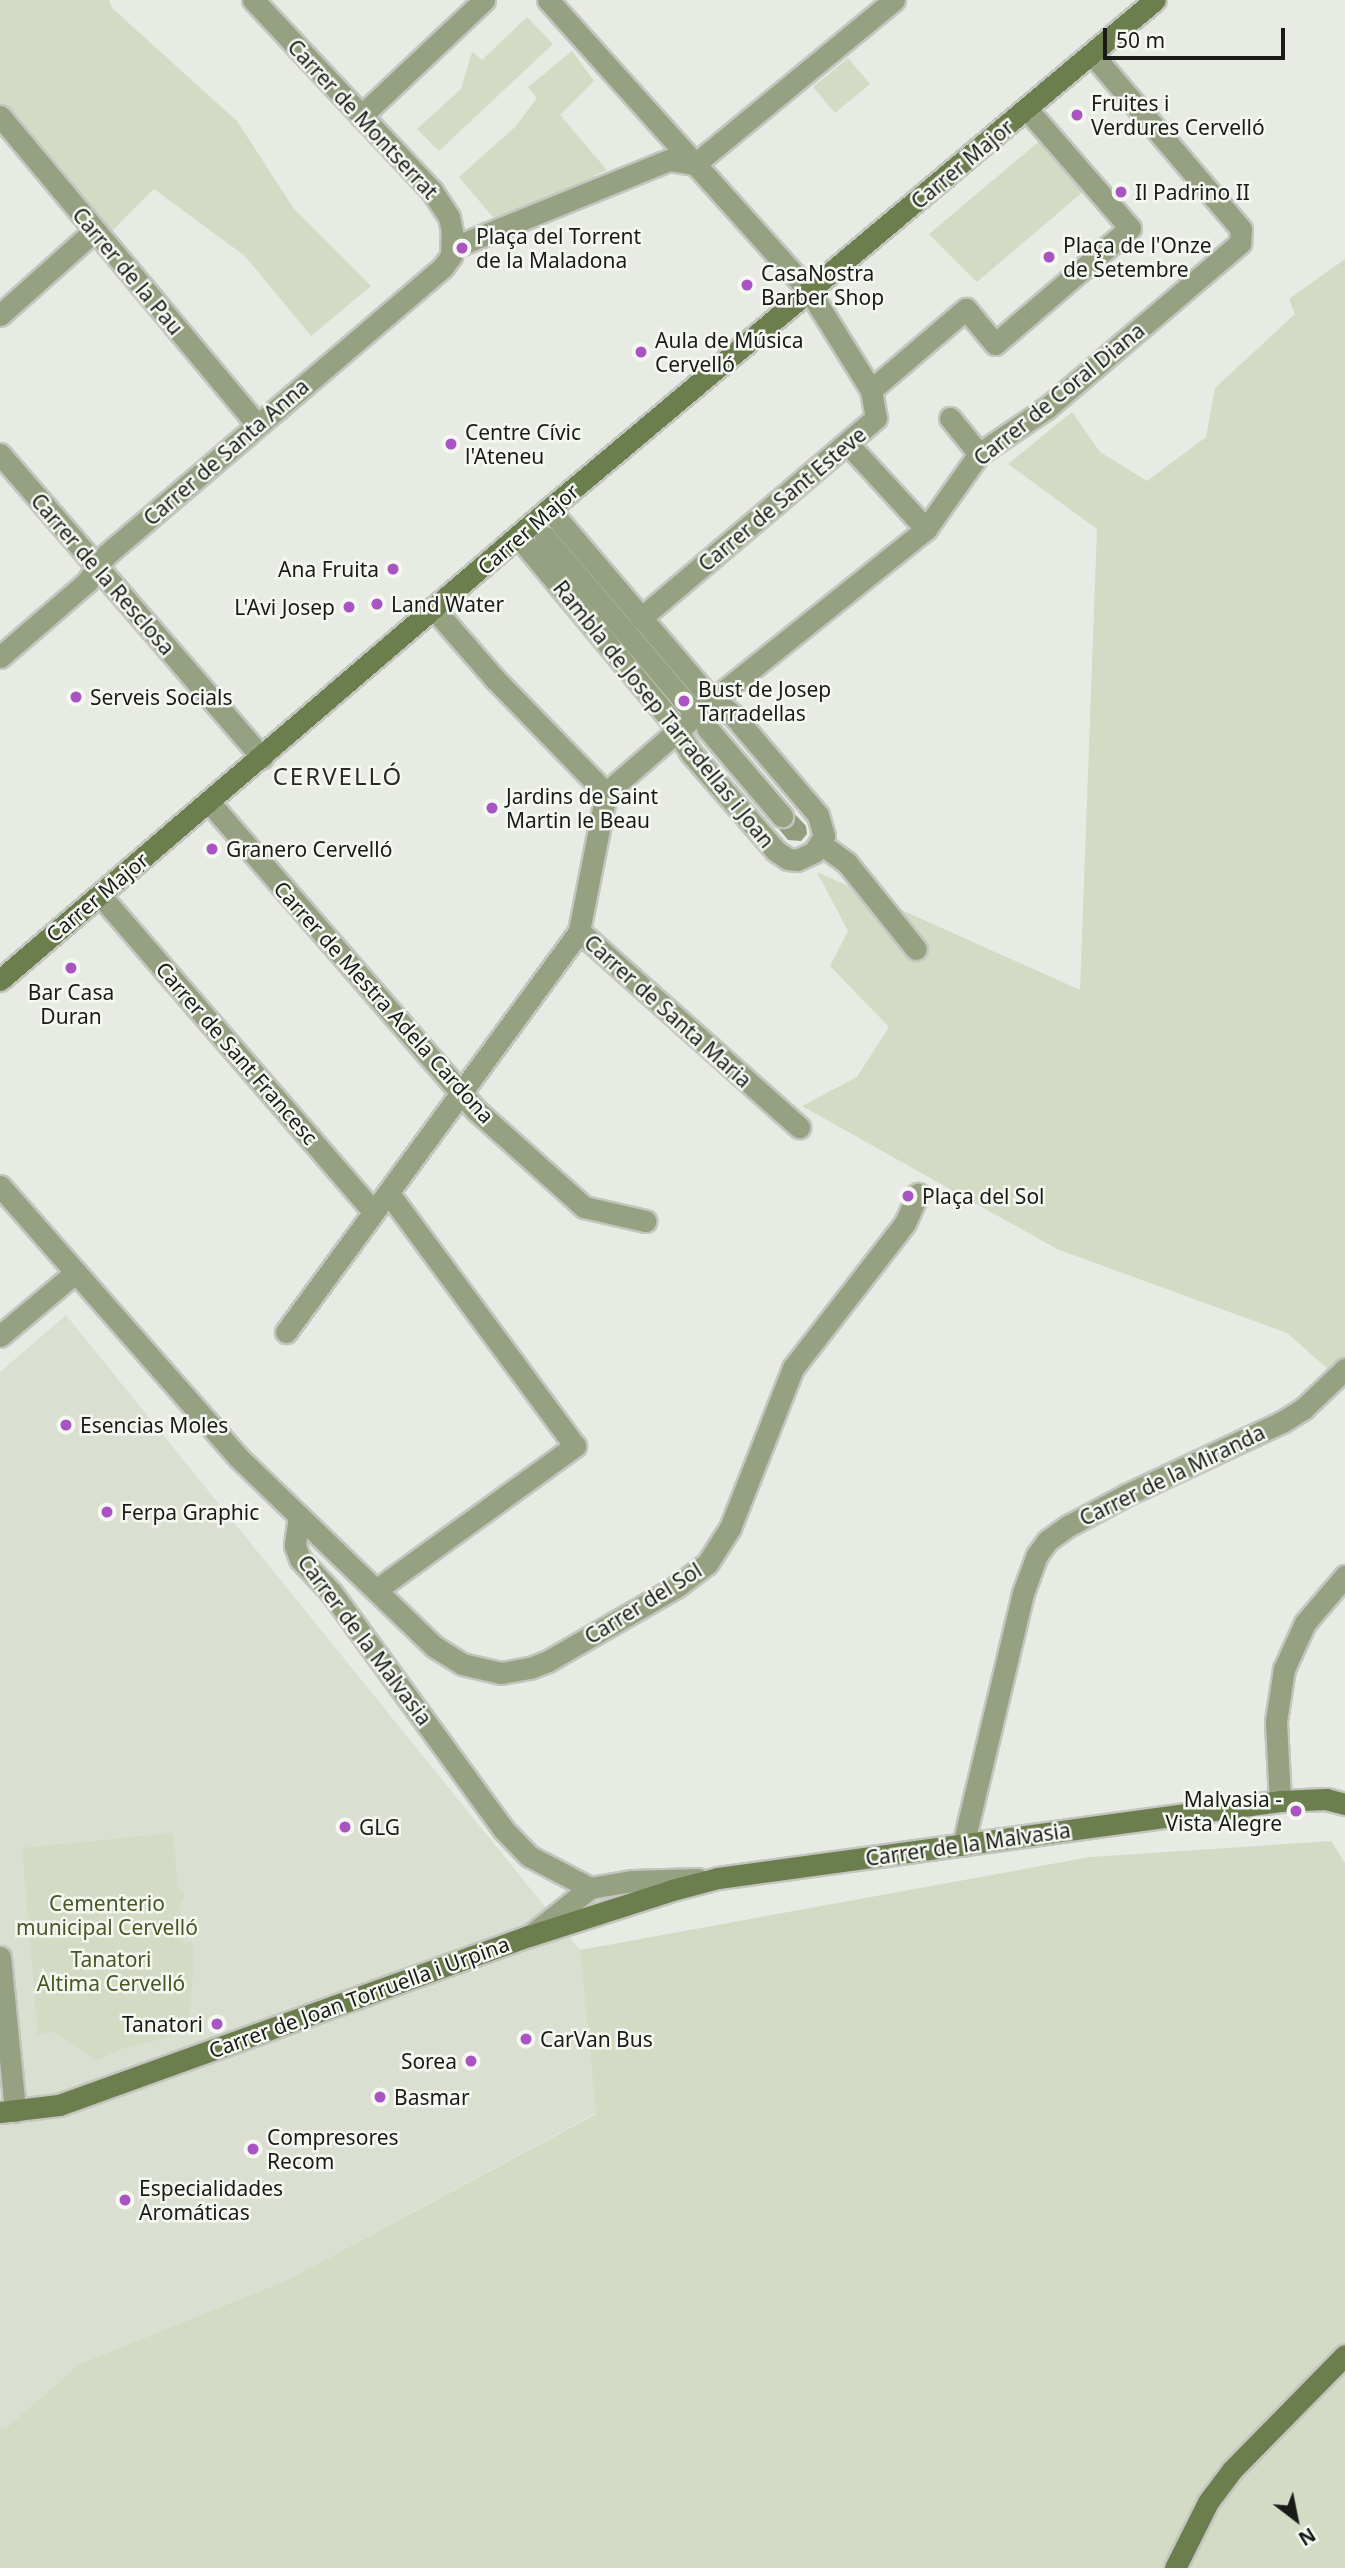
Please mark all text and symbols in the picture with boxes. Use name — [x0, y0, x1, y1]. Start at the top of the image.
scale bar — [1107, 14, 1289, 58]
text: 50 m — [1116, 26, 1165, 54]
street label: Carrer de Montserrat — [283, 34, 443, 204]
place label: Fruites i Verdures Cervelló — [1091, 90, 1265, 140]
marker: Fruites i Verdures Cervelló — [1069, 107, 1085, 123]
street label: Carrer Major — [906, 114, 1018, 214]
place label: Il Padrino II — [1135, 179, 1250, 205]
marker: Il Padrino II — [1113, 184, 1129, 200]
street label: Carrer de la Pau — [67, 202, 189, 340]
place label: Plaça del Torrent de la Maladona — [476, 223, 641, 273]
place label: Plaça de l'Onze de Setembre — [1063, 232, 1212, 282]
marker: Plaça del Torrent de la Maladona — [454, 240, 470, 256]
marker: Plaça de l'Onze de Setembre — [1041, 249, 1057, 265]
place label: CasaNostra Barber Shop — [761, 260, 884, 310]
marker: CasaNostra Barber Shop — [739, 277, 755, 293]
street label: Carrer de Coral Diana — [969, 317, 1149, 471]
place label: Aula de Música Cervelló — [655, 327, 804, 377]
marker: Aula de Música Cervelló — [633, 344, 649, 360]
street label: Carrer de Santa Anna — [138, 373, 314, 531]
place label: Centre Cívic l'Ateneu — [465, 419, 581, 469]
street label: Carrer de Sant Esteve — [693, 422, 871, 576]
marker: Centre Cívic l'Ateneu — [443, 436, 459, 452]
street label: Carrer Major — [472, 478, 584, 580]
street label: Carrer de la Resclosa — [26, 488, 180, 660]
place label: Ana Fruita — [278, 556, 379, 582]
marker: Ana Fruita — [385, 561, 401, 577]
street label: Rambla de Josep Tarradellas i Joan — [548, 575, 780, 853]
place label: Land Water — [391, 591, 504, 617]
place label: L'Avi Josep — [234, 594, 335, 620]
marker: Land Water — [369, 596, 385, 612]
marker: L'Avi Josep — [341, 599, 357, 615]
place label: Bust de Josep Tarradellas — [698, 676, 831, 726]
place label: Serveis Socials — [90, 684, 232, 710]
marker: Serveis Socials — [68, 689, 84, 705]
marker: Bust de Josep Tarradellas — [676, 693, 692, 709]
district label: CERVELLÓ — [274, 762, 402, 790]
place label: Jardins de Saint Martin le Beau — [506, 783, 658, 833]
marker: Jardins de Saint Martin le Beau — [484, 800, 500, 816]
place label: Granero Cervelló — [226, 836, 392, 862]
marker: Granero Cervelló — [204, 841, 220, 857]
street label: Carrer Major — [41, 847, 153, 947]
street label: Carrer de Mestra Adela Cardona — [269, 876, 499, 1128]
street label: Carrer de Santa Maria — [579, 929, 757, 1093]
street label: Carrer de Sant Francesc — [151, 957, 323, 1149]
marker: Bar Casa Duran — [63, 960, 79, 976]
place label: Bar Casa Duran — [28, 979, 114, 1029]
place label: Plaça del Sol — [922, 1183, 1045, 1209]
marker: Plaça del Sol — [900, 1188, 916, 1204]
place label: Esencias Moles — [80, 1412, 228, 1438]
marker: Esencias Moles — [58, 1417, 74, 1433]
street label: Carrer de la Miranda — [1075, 1419, 1269, 1531]
place label: Ferpa Graphic — [121, 1499, 259, 1525]
marker: Ferpa Graphic — [99, 1504, 115, 1520]
street label: Carrer de la Malvasia — [293, 1550, 437, 1730]
street label: Carrer del Sol — [580, 1557, 706, 1649]
place label: Malvasia - Vista Alegre — [1165, 1786, 1282, 1836]
marker: Malvasia - Vista Alegre — [1288, 1803, 1304, 1819]
place label: GLG — [359, 1814, 400, 1840]
street label: Carrer de la Malvasia — [864, 1817, 1072, 1871]
marker: GLG — [337, 1819, 353, 1835]
park label: Cementerio municipal Cervelló — [16, 1890, 198, 1940]
street label: Carrer de Joan Torruella i Urpina — [205, 1931, 513, 2063]
park label: Tanatori Altima Cervelló — [37, 1946, 185, 1996]
place label: Tanatori — [122, 2011, 203, 2037]
marker: Tanatori — [209, 2016, 225, 2032]
place label: CarVan Bus — [540, 2026, 653, 2052]
marker: CarVan Bus — [518, 2031, 534, 2047]
place label: Sorea — [401, 2048, 457, 2074]
marker: Sorea — [463, 2053, 479, 2069]
place label: Basmar — [394, 2084, 470, 2110]
marker: Basmar — [372, 2089, 388, 2105]
place label: Compresores Recom — [267, 2124, 399, 2174]
marker: Compresores Recom — [245, 2141, 261, 2157]
place label: Especialidades Aromáticas — [139, 2175, 283, 2225]
marker: Especialidades Aromáticas — [117, 2192, 133, 2208]
north arrow — [1261, 2484, 1331, 2554]
text: N — [1294, 2522, 1321, 2552]

